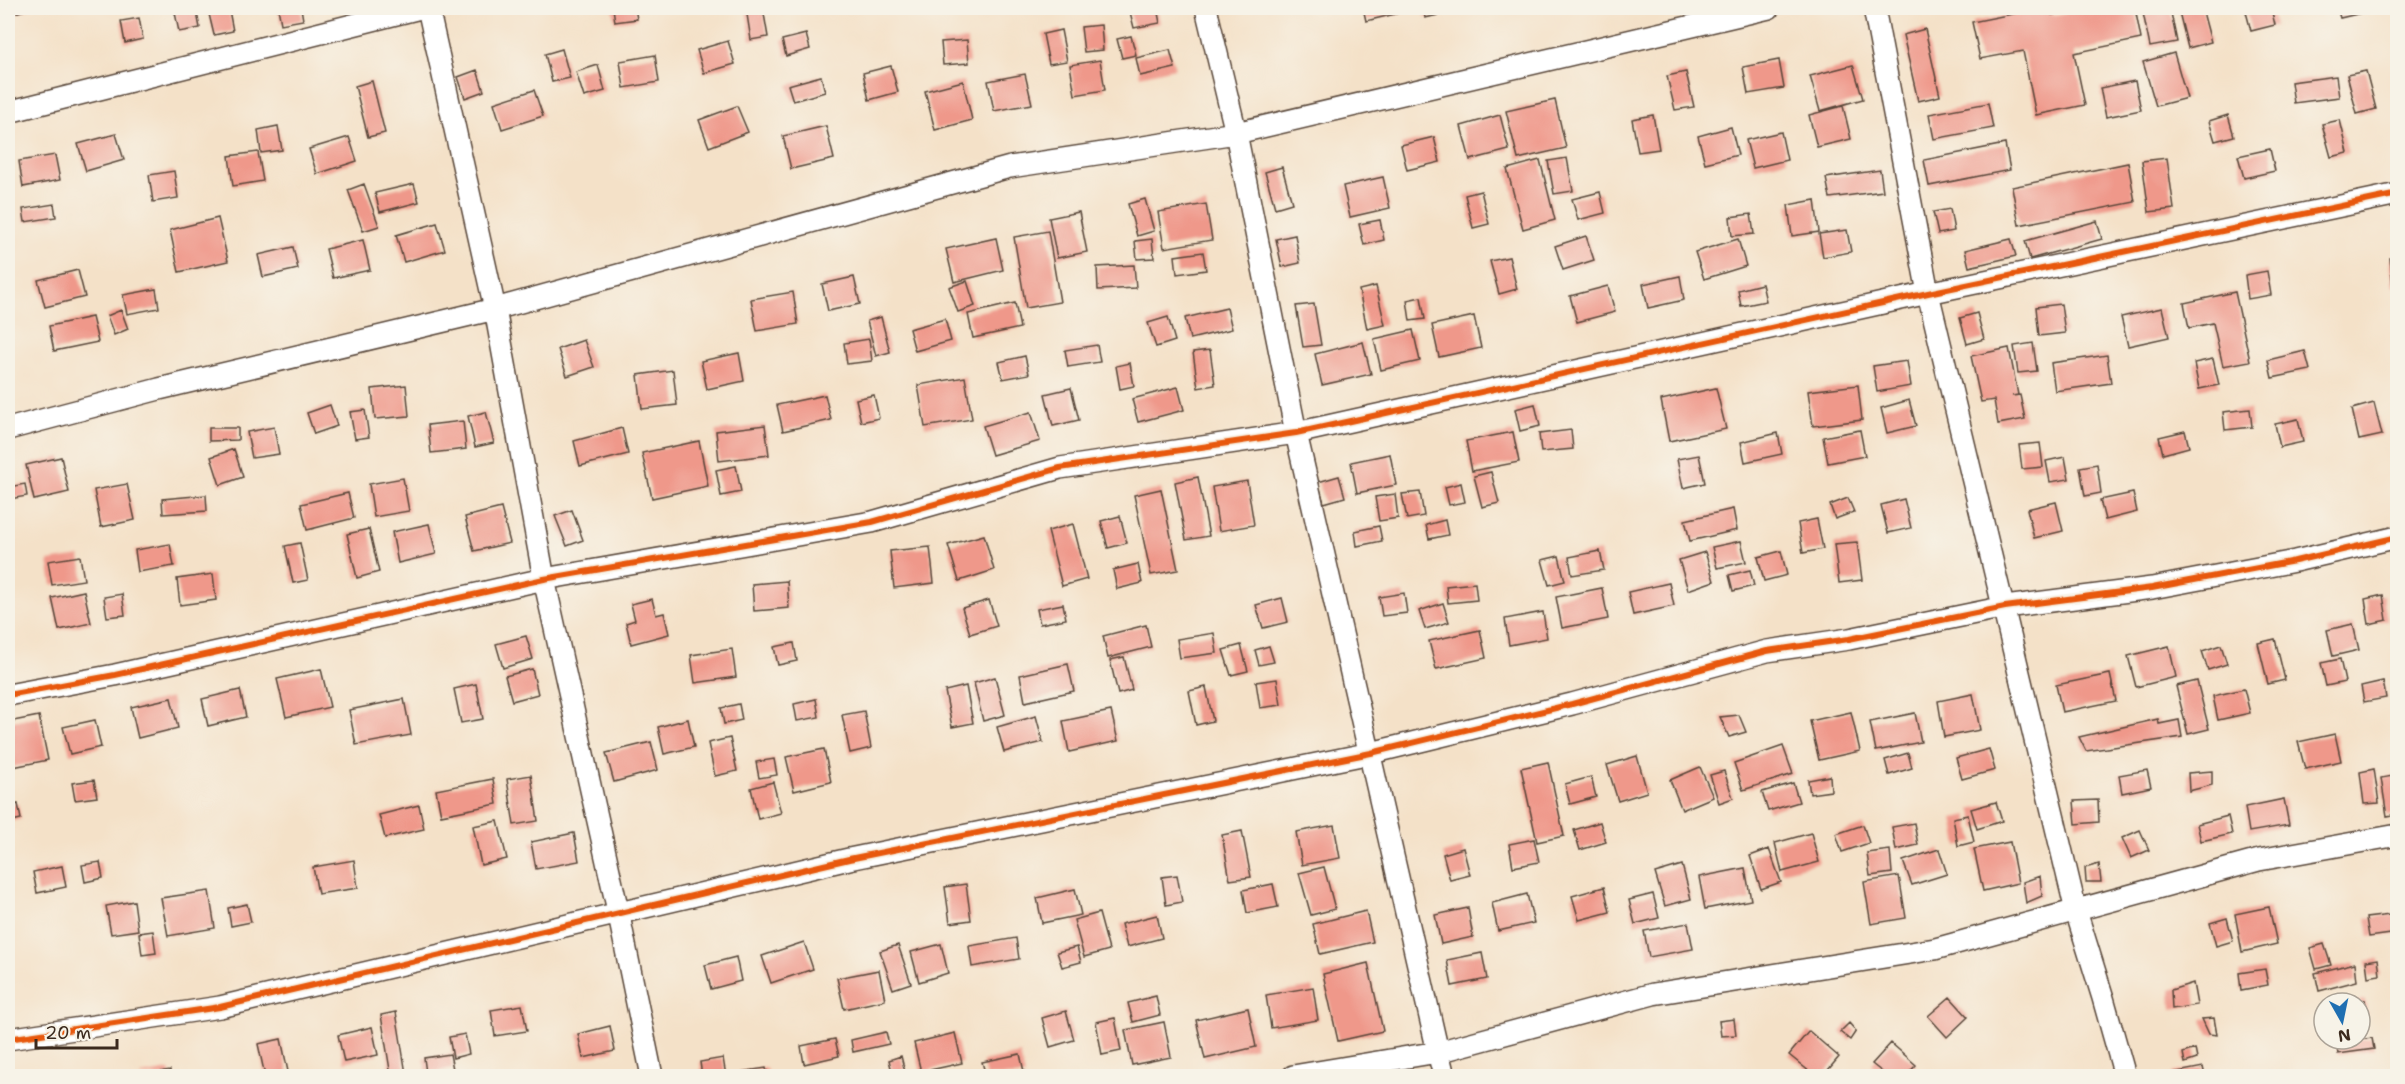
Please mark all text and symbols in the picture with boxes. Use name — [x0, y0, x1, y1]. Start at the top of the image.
north arrow — [2312, 991, 2372, 1051]
scale bar — [36, 1012, 117, 1050]
text: 20 m — [45, 1021, 91, 1045]
text: N — [2336, 1024, 2352, 1047]

